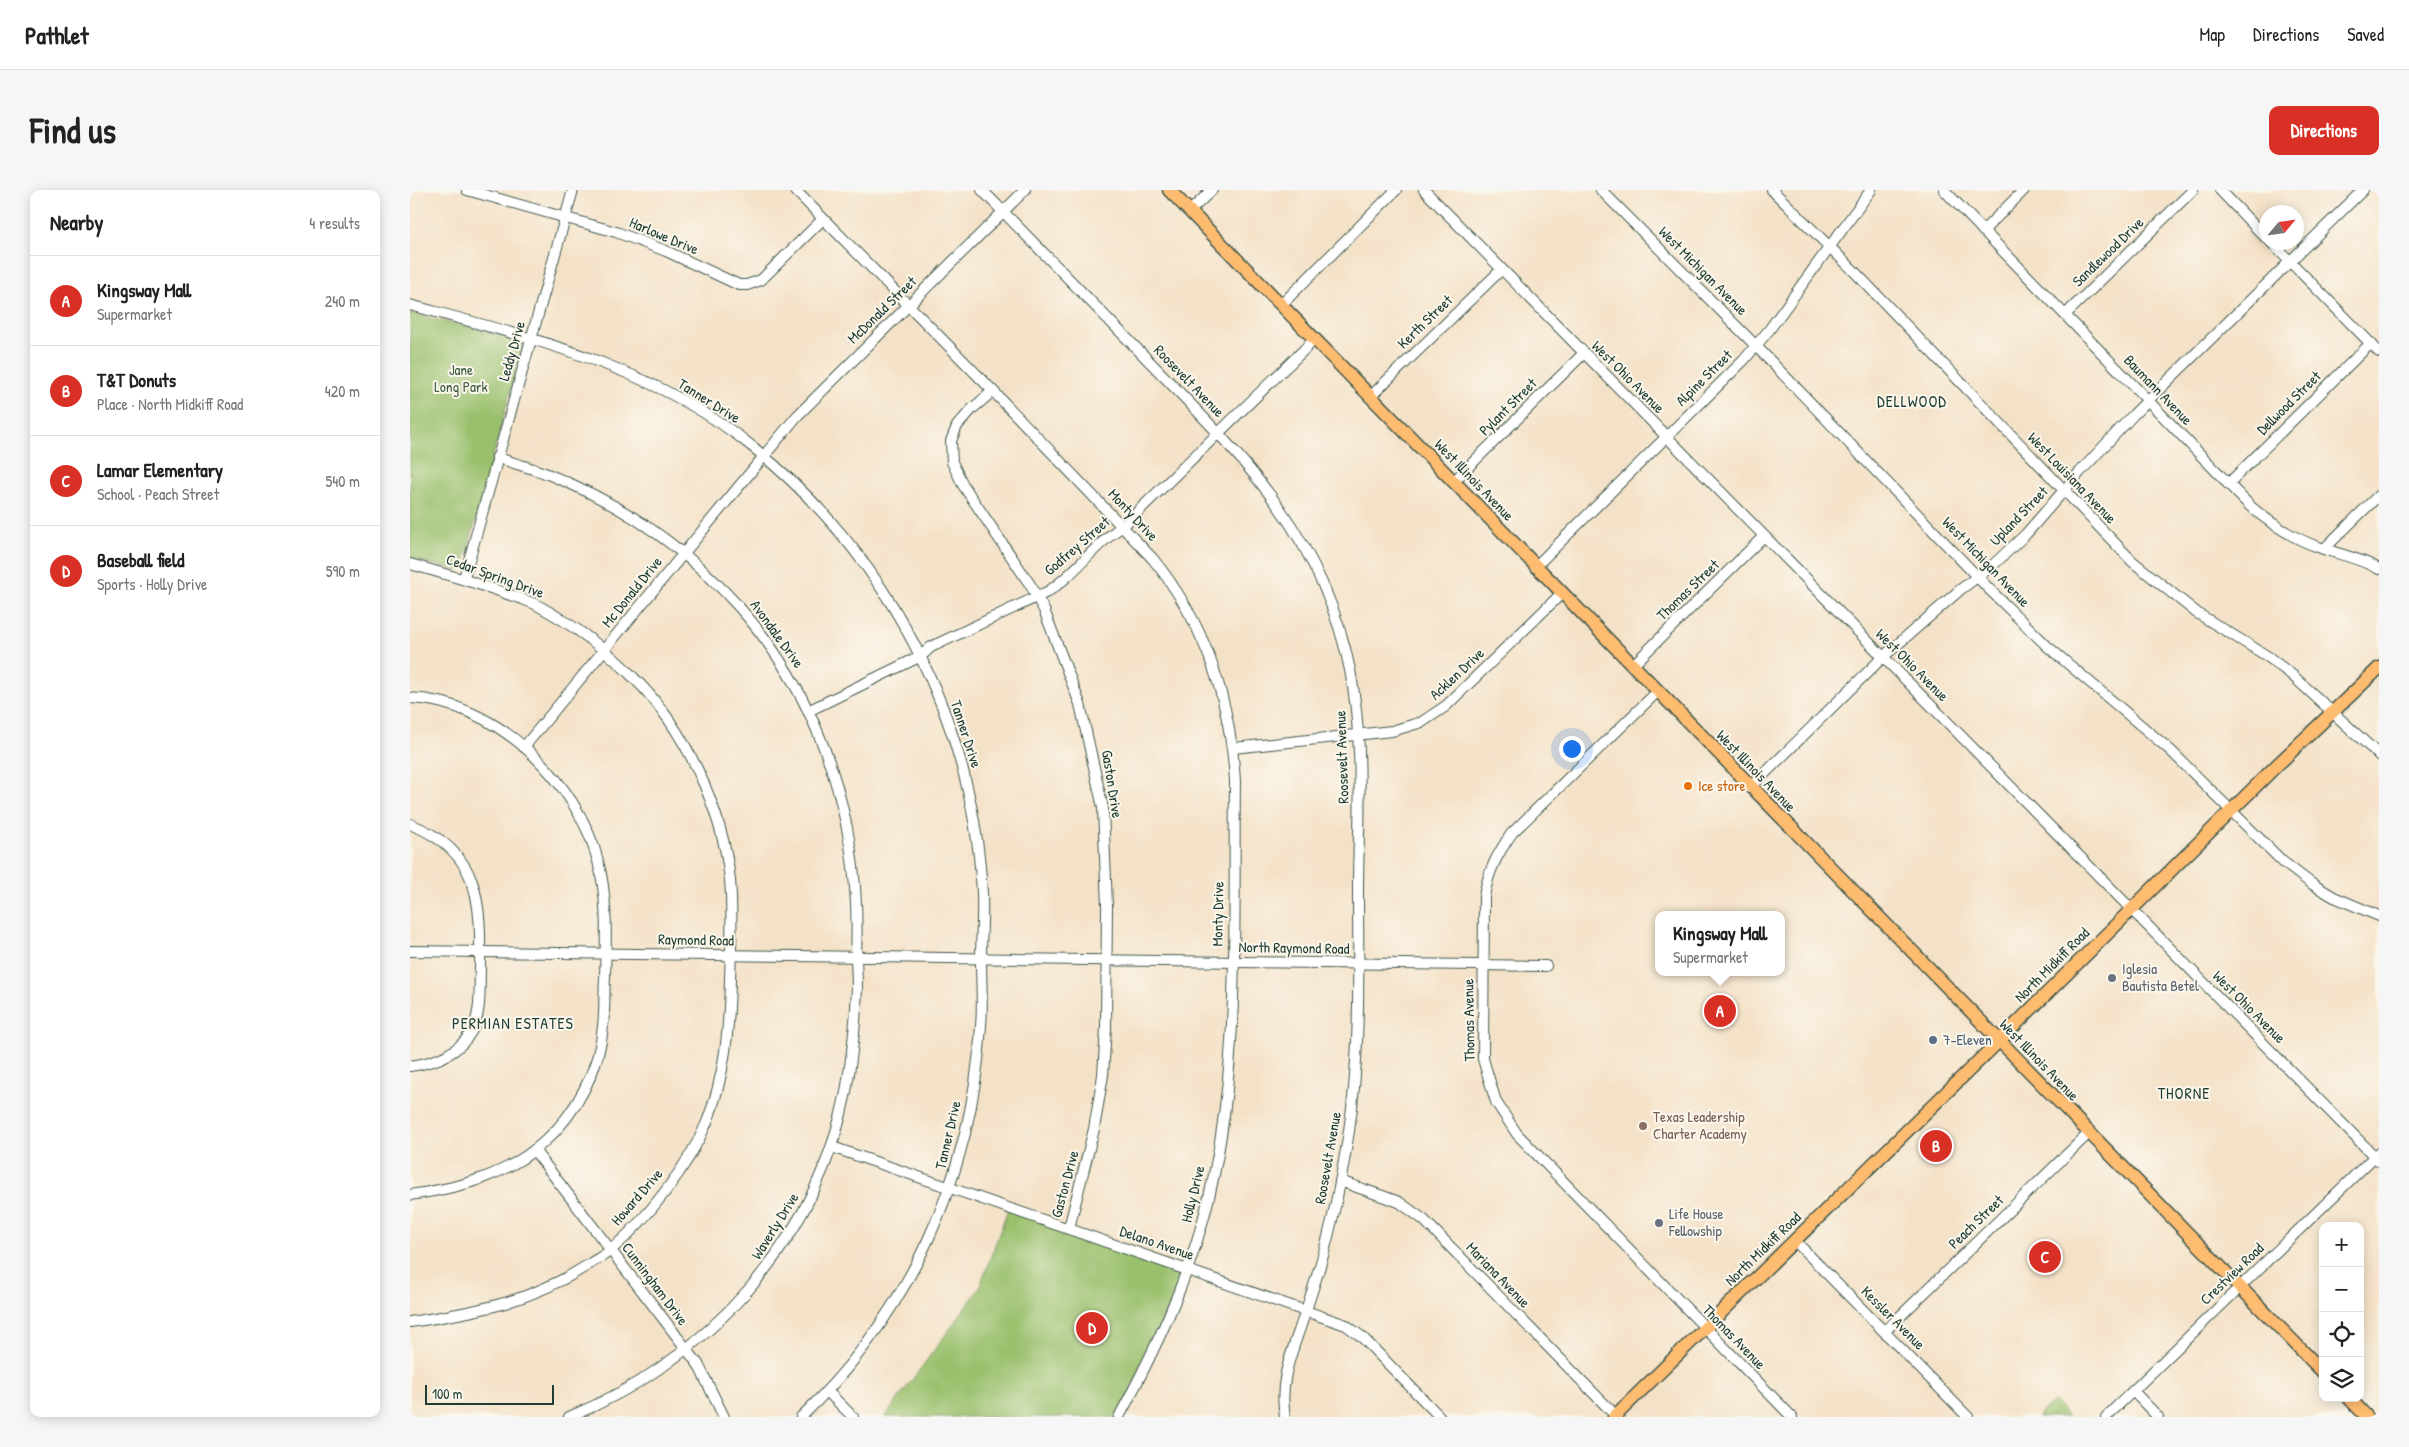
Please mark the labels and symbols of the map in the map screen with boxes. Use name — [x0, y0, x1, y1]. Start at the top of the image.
north arrow — [2259, 205, 2304, 250]
street label: Harlowe Drive — [626, 212, 702, 260]
street label: Sandlewood Drive — [2067, 212, 2148, 291]
street label: West Michigan Avenue — [1654, 221, 1753, 320]
street label: McDonald Street — [842, 271, 921, 348]
street label: Kerth Street — [1392, 289, 1458, 353]
street label: Leddy Drive — [493, 318, 530, 383]
street label: West Ohio Avenue — [1587, 336, 1669, 418]
street label: Roosevelt Avenue — [1149, 340, 1229, 422]
street label: Alpine Street — [1671, 344, 1737, 411]
street label: Baumann Avenue — [2119, 350, 2197, 430]
park label: Jane Long Park — [434, 359, 488, 397]
street label: Dellwood Street — [2252, 365, 2326, 439]
street label: Tanner Drive — [674, 373, 744, 428]
street label: Pylant Street — [1474, 373, 1542, 440]
district label: DELLWOOD — [1877, 390, 1947, 412]
street label: West Louisiana Avenue — [2023, 427, 2122, 528]
street label: West Illinois Avenue — [1430, 434, 1519, 525]
street label: Upland Street — [1985, 481, 2053, 550]
street label: Monty Drive — [1104, 484, 1163, 546]
street label: Godfrey Street — [1039, 511, 1115, 580]
street label: West Michigan Avenue — [1938, 512, 2035, 611]
street label: Cedar Spring Drive — [443, 548, 547, 603]
street label: Mc Donald Drive — [597, 552, 667, 632]
street label: Thomas Street — [1652, 554, 1724, 625]
street label: Avondale Drive — [746, 595, 809, 672]
street label: West Ohio Avenue — [1871, 624, 1953, 706]
street label: Acklen Drive — [1425, 643, 1489, 704]
street label: Tanner Drive — [946, 697, 987, 770]
street label: Roosevelt Avenue — [1329, 710, 1354, 804]
street label: West Illinois Avenue — [1712, 725, 1801, 816]
your location — [1559, 736, 1585, 762]
street label: Gaston Drive — [1097, 748, 1128, 819]
place label: Ice store — [1698, 775, 1746, 796]
marker: Ice store — [1682, 780, 1694, 792]
street label: Monty Drive — [1206, 881, 1229, 947]
street label: North Midkiff Road — [2009, 922, 2094, 1007]
street label: Raymond Road — [658, 928, 734, 951]
street label: North Raymond Road — [1239, 936, 1350, 959]
place label: Iglesia Bautista Betel — [2122, 958, 2199, 996]
street label: West Ohio Avenue — [2208, 966, 2290, 1048]
marker: Iglesia Bautista Betel — [2106, 972, 2118, 984]
street label: Thomas Avenue — [1457, 978, 1480, 1062]
pin: A — [1704, 992, 1736, 1030]
district label: PERMIAN ESTATES — [452, 1012, 574, 1034]
street label: West Illinois Avenue — [1995, 1014, 2084, 1105]
place label: 7-Eleven — [1943, 1029, 1992, 1050]
marker: 7-Eleven — [1927, 1034, 1939, 1046]
district label: THORNE — [2158, 1082, 2210, 1104]
street label: Tanner Drive — [929, 1098, 966, 1171]
place label: Texas Leadership Charter Academy — [1653, 1106, 1747, 1144]
street label: Roosevelt Avenue — [1309, 1110, 1346, 1206]
marker: Texas Leadership Charter Academy — [1637, 1120, 1649, 1132]
pin: B — [1920, 1127, 1952, 1165]
street label: Gaston Drive — [1046, 1148, 1084, 1220]
street label: Holly Drive — [1175, 1163, 1210, 1224]
street label: Howard Drive — [606, 1164, 667, 1230]
street label: Waverly Drive — [746, 1188, 803, 1263]
street label: Peach Street — [1943, 1189, 2009, 1253]
place label: Life House Fellowship — [1668, 1203, 1724, 1241]
street label: North Midkiff Road — [1720, 1207, 1805, 1290]
marker: Life House Fellowship — [1653, 1217, 1665, 1229]
street label: Delano Avenue — [1117, 1220, 1197, 1265]
street label: Mariana Avenue — [1462, 1237, 1535, 1312]
street label: Cunningham Drive — [617, 1238, 693, 1329]
pin: C — [2029, 1238, 2061, 1276]
street label: Crestview Road — [2195, 1238, 2268, 1309]
street label: Kessler Avenue — [1857, 1281, 1930, 1354]
street label: Thomas Avenue — [1698, 1300, 1771, 1374]
pin: D — [1076, 1309, 1108, 1347]
scale bar — [425, 1382, 554, 1405]

